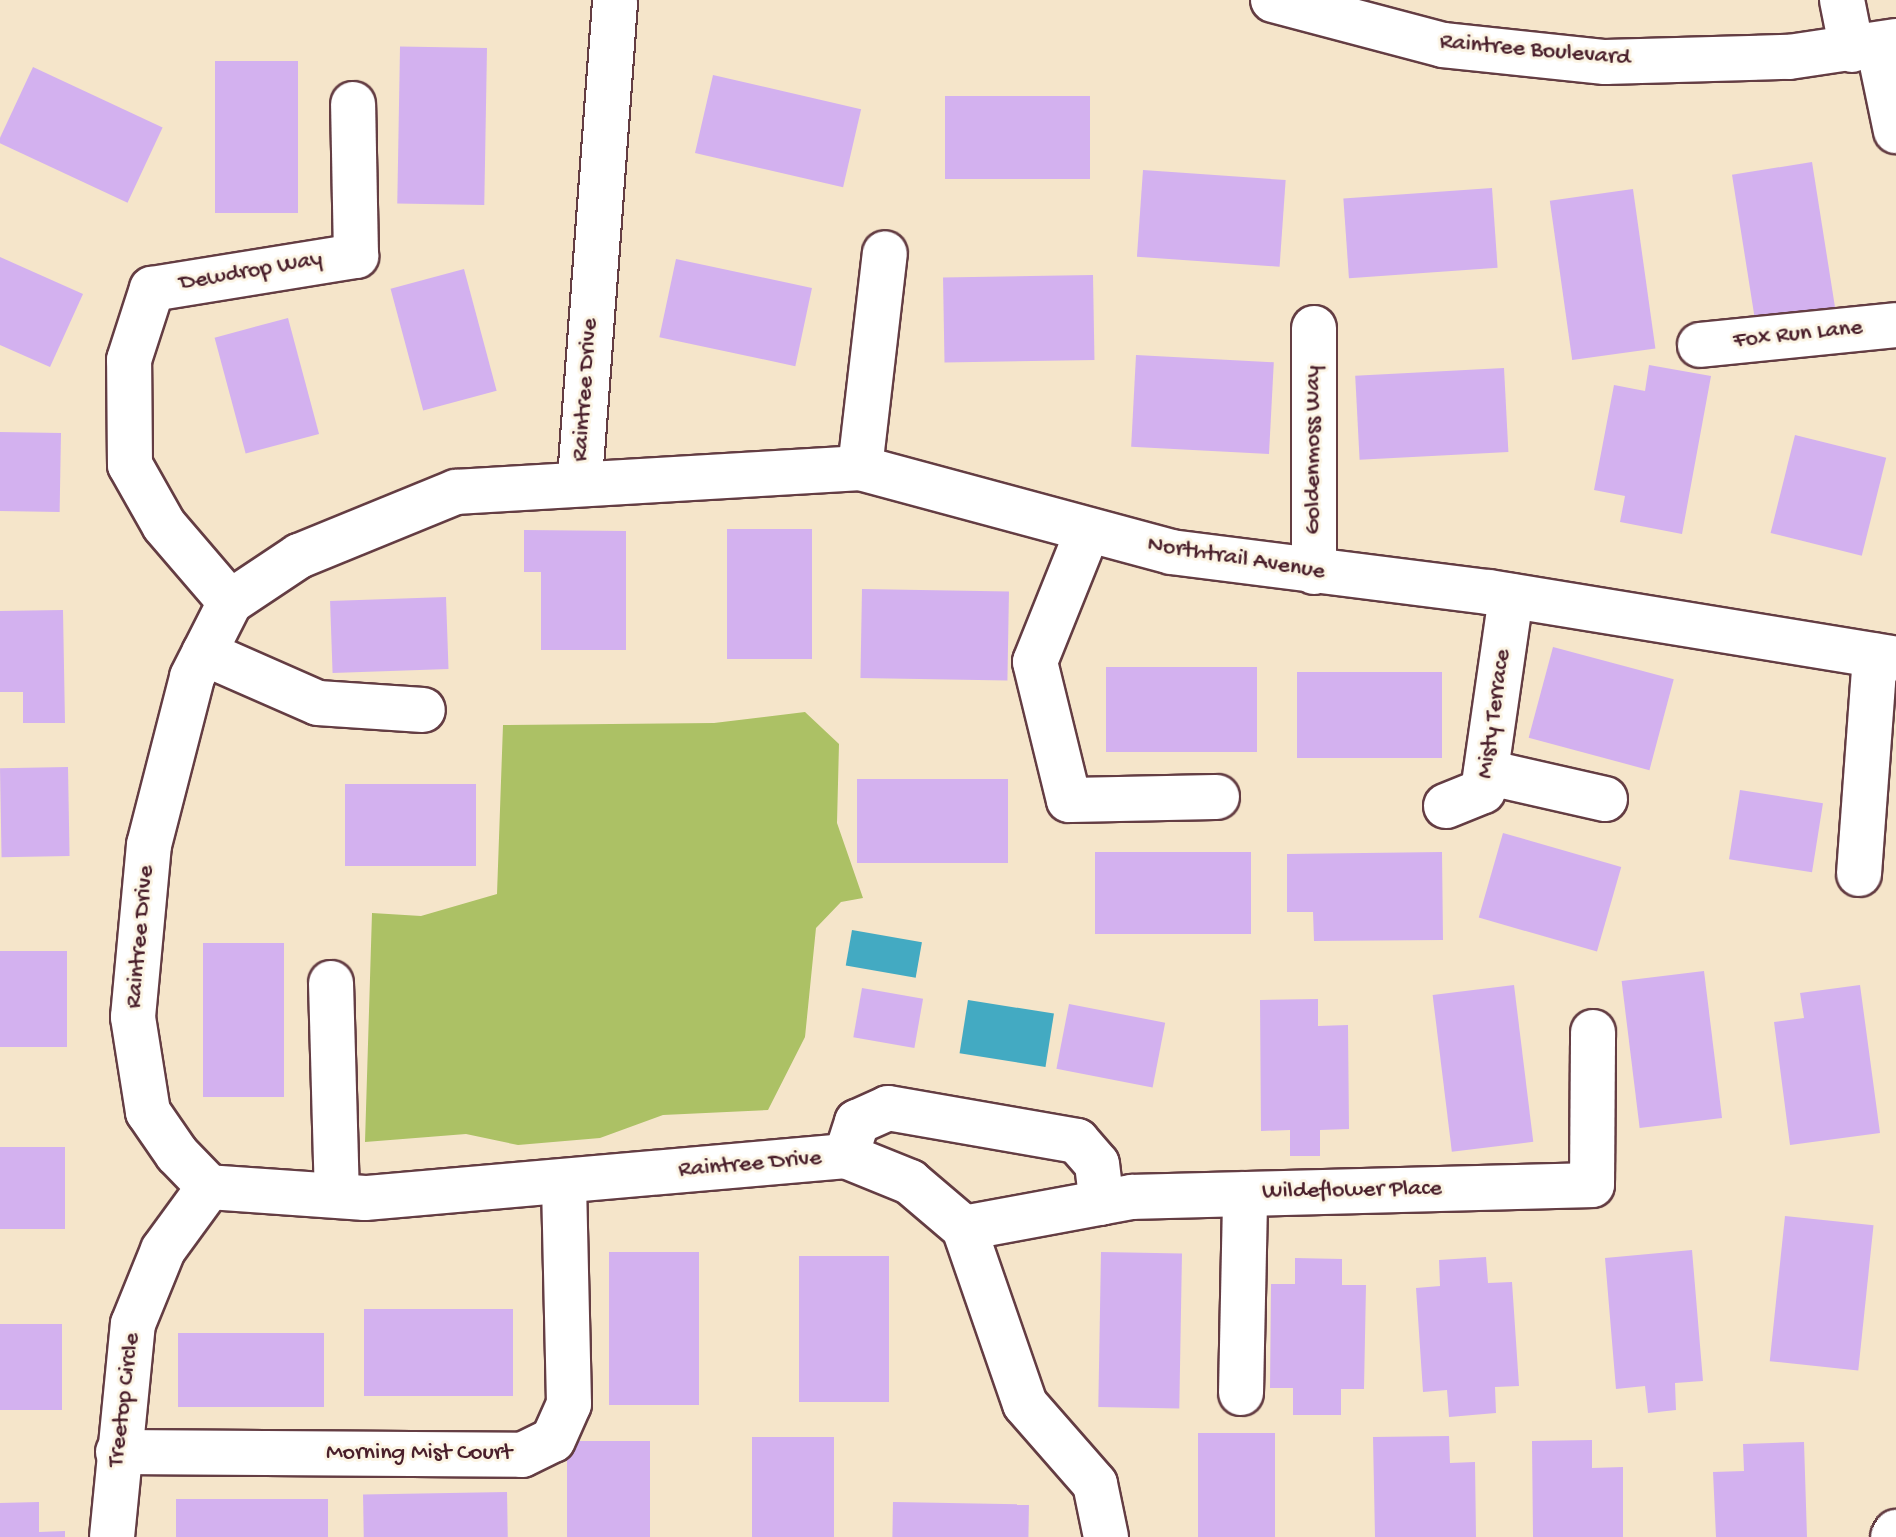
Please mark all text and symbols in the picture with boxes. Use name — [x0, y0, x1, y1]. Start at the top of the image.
street label: Raintree Boulevard — [1438, 28, 1632, 74]
street label: Dewdrop Way — [177, 245, 325, 299]
street label: Fox Run Lane — [1732, 314, 1864, 356]
street label: Raintree Drive — [567, 317, 605, 463]
street label: Goldenmoss Way — [1300, 365, 1328, 535]
street label: Northtrail Avenue — [1145, 531, 1327, 587]
street label: Misty Terrace — [1472, 647, 1518, 781]
street label: Raintree Drive — [120, 864, 162, 1010]
street label: Raintree Drive — [677, 1144, 823, 1186]
street label: Wildeflower Place — [1262, 1175, 1442, 1207]
street label: Treetop Circle — [102, 1331, 148, 1469]
street label: Morning Mist Court — [326, 1440, 512, 1468]

